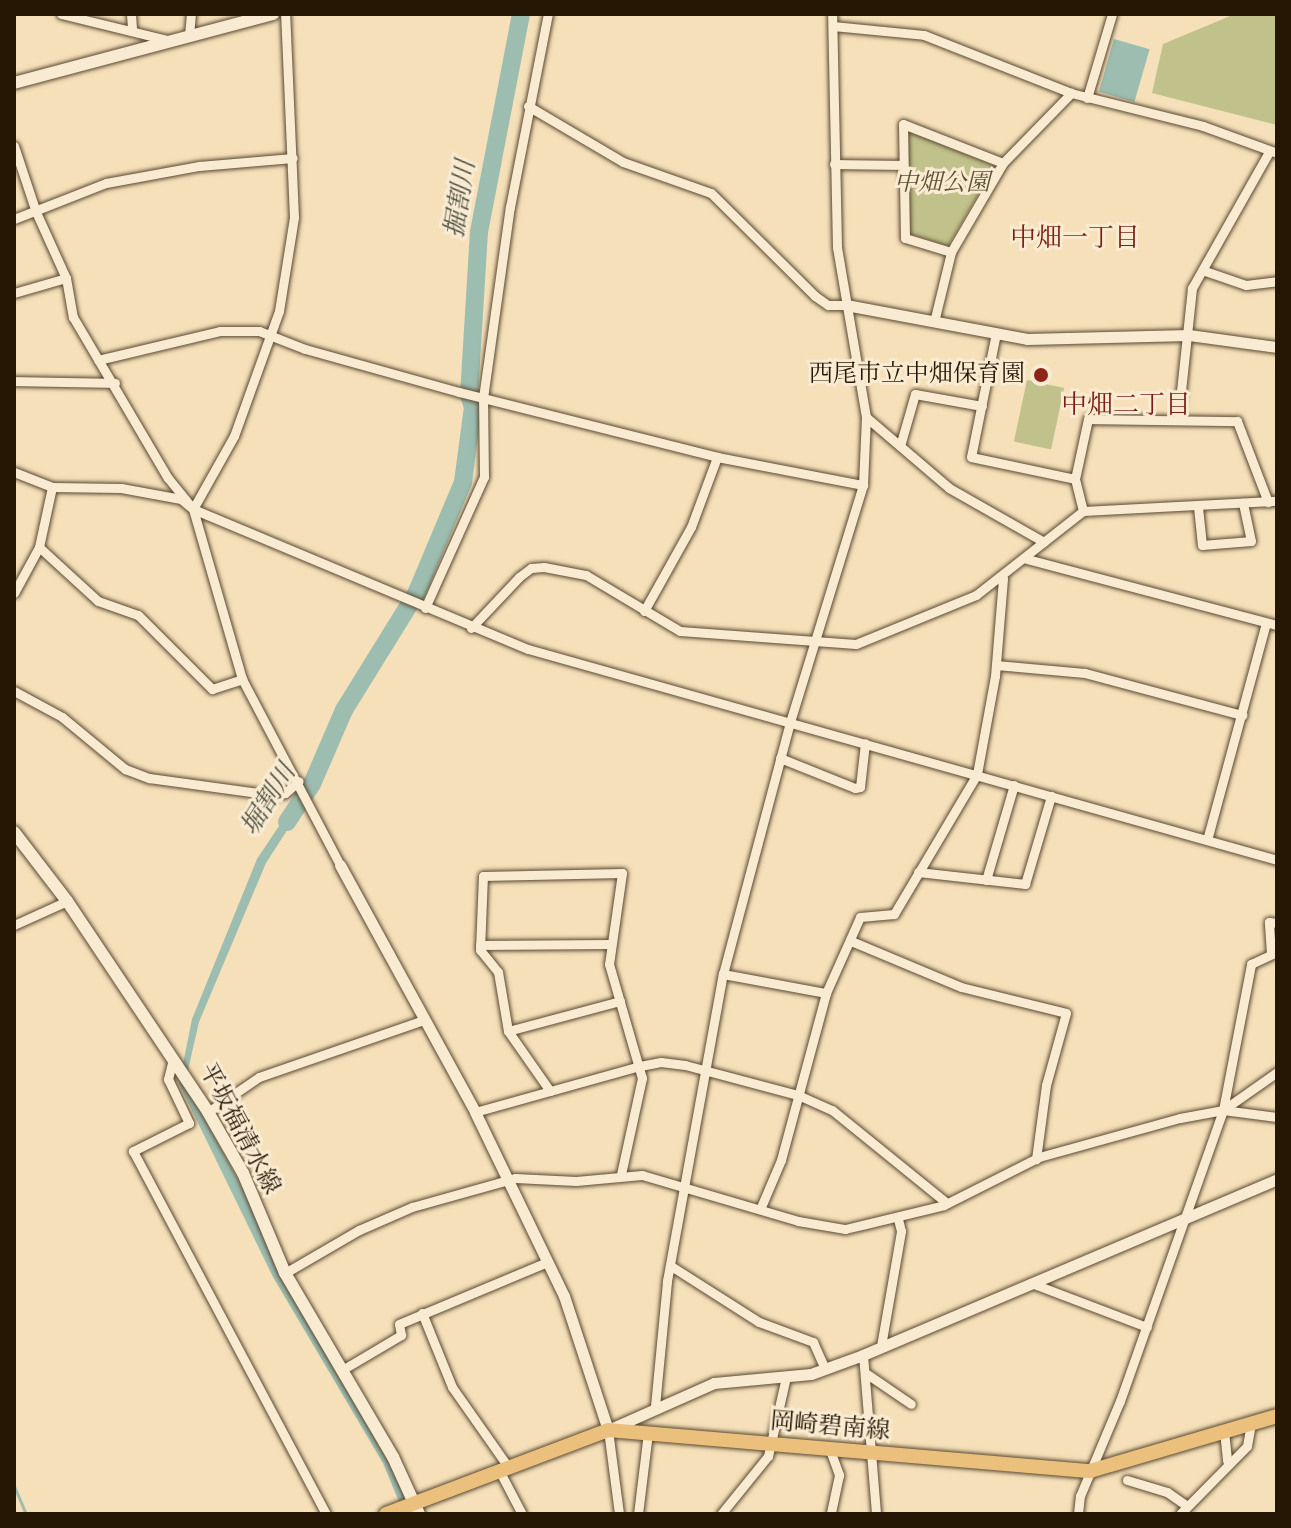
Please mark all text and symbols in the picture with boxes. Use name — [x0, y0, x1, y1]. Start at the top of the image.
water label: 掘割川 — [439, 158, 483, 240]
park label: 中畑公園 — [894, 170, 990, 198]
district label: 中畑一丁目 — [1010, 223, 1140, 255]
place label: 西尾市立中畑保育園 — [809, 361, 1025, 389]
marker: 西尾市立中畑保育園 — [1032, 366, 1050, 384]
district label: 中畑二丁目 — [1061, 390, 1191, 422]
water label: 堀割川 — [235, 759, 303, 841]
street label: 平坂福清水線 — [192, 1059, 286, 1199]
street label: 岡崎碧南線 — [769, 1407, 891, 1447]

